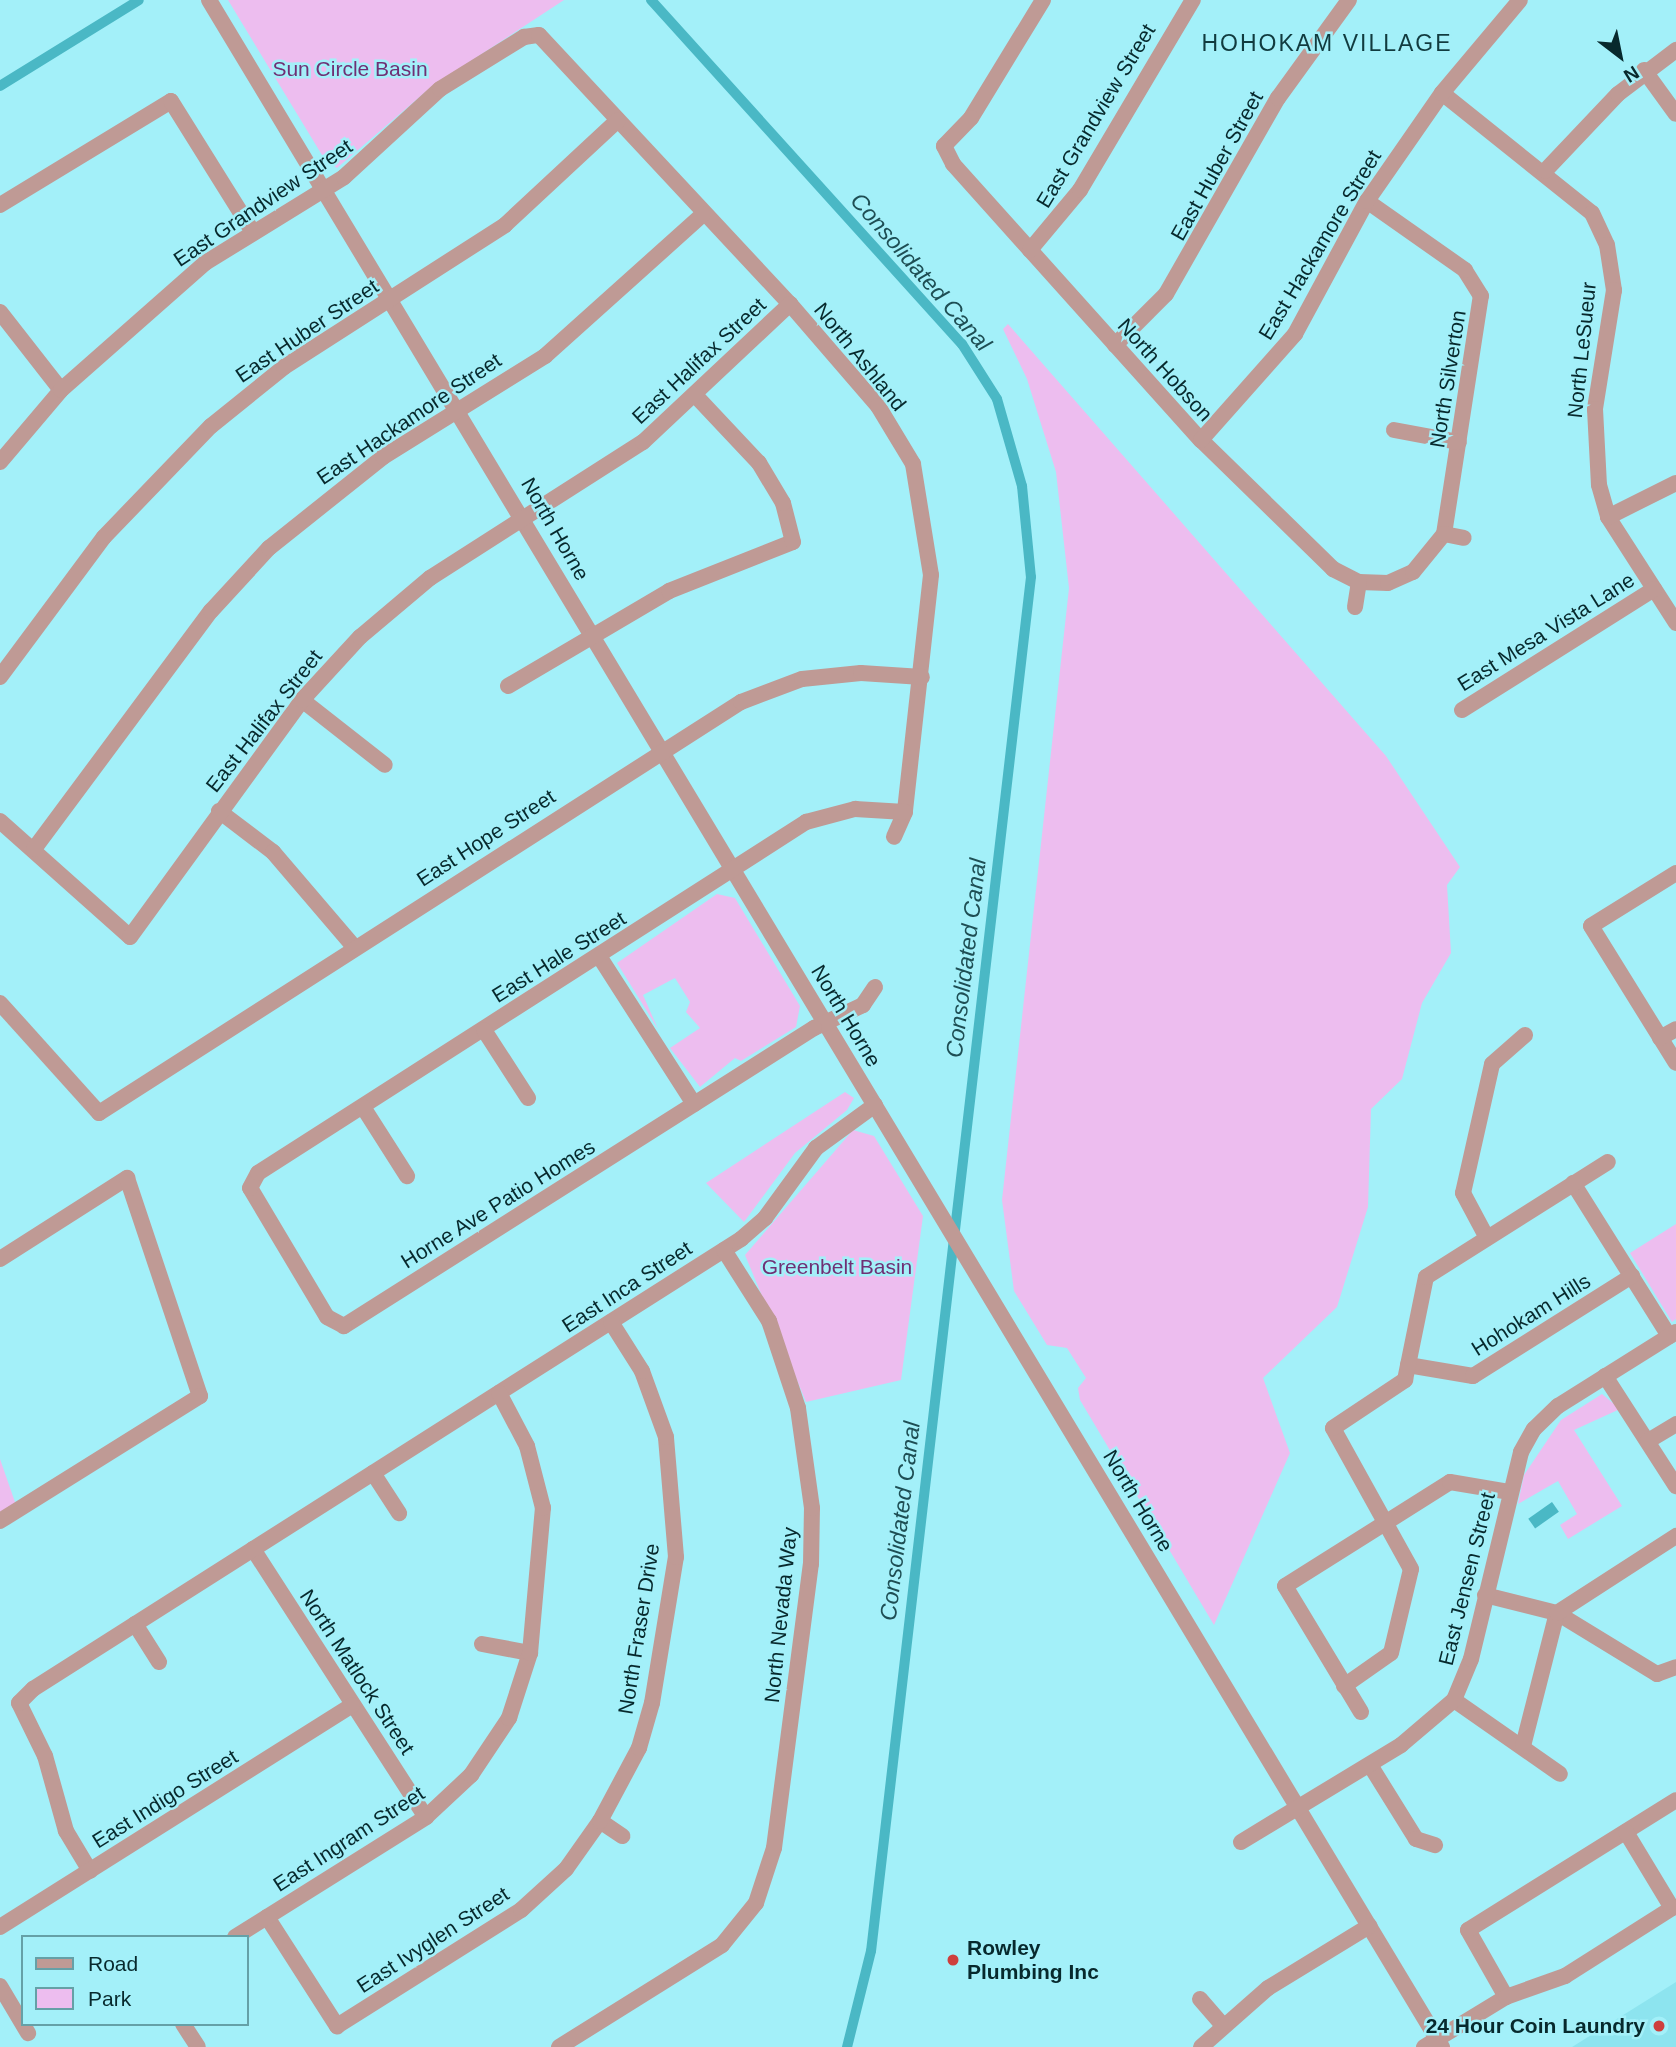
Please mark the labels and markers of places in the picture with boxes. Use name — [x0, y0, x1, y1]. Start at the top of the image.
place label: Rowley Plumbing Inc — [967, 1935, 1099, 1985]
marker: Rowley Plumbing Inc — [945, 1952, 961, 1968]
place label: 24 Hour Coin Laundry — [1426, 2013, 1645, 2039]
marker: 24 Hour Coin Laundry — [1651, 2018, 1667, 2034]

